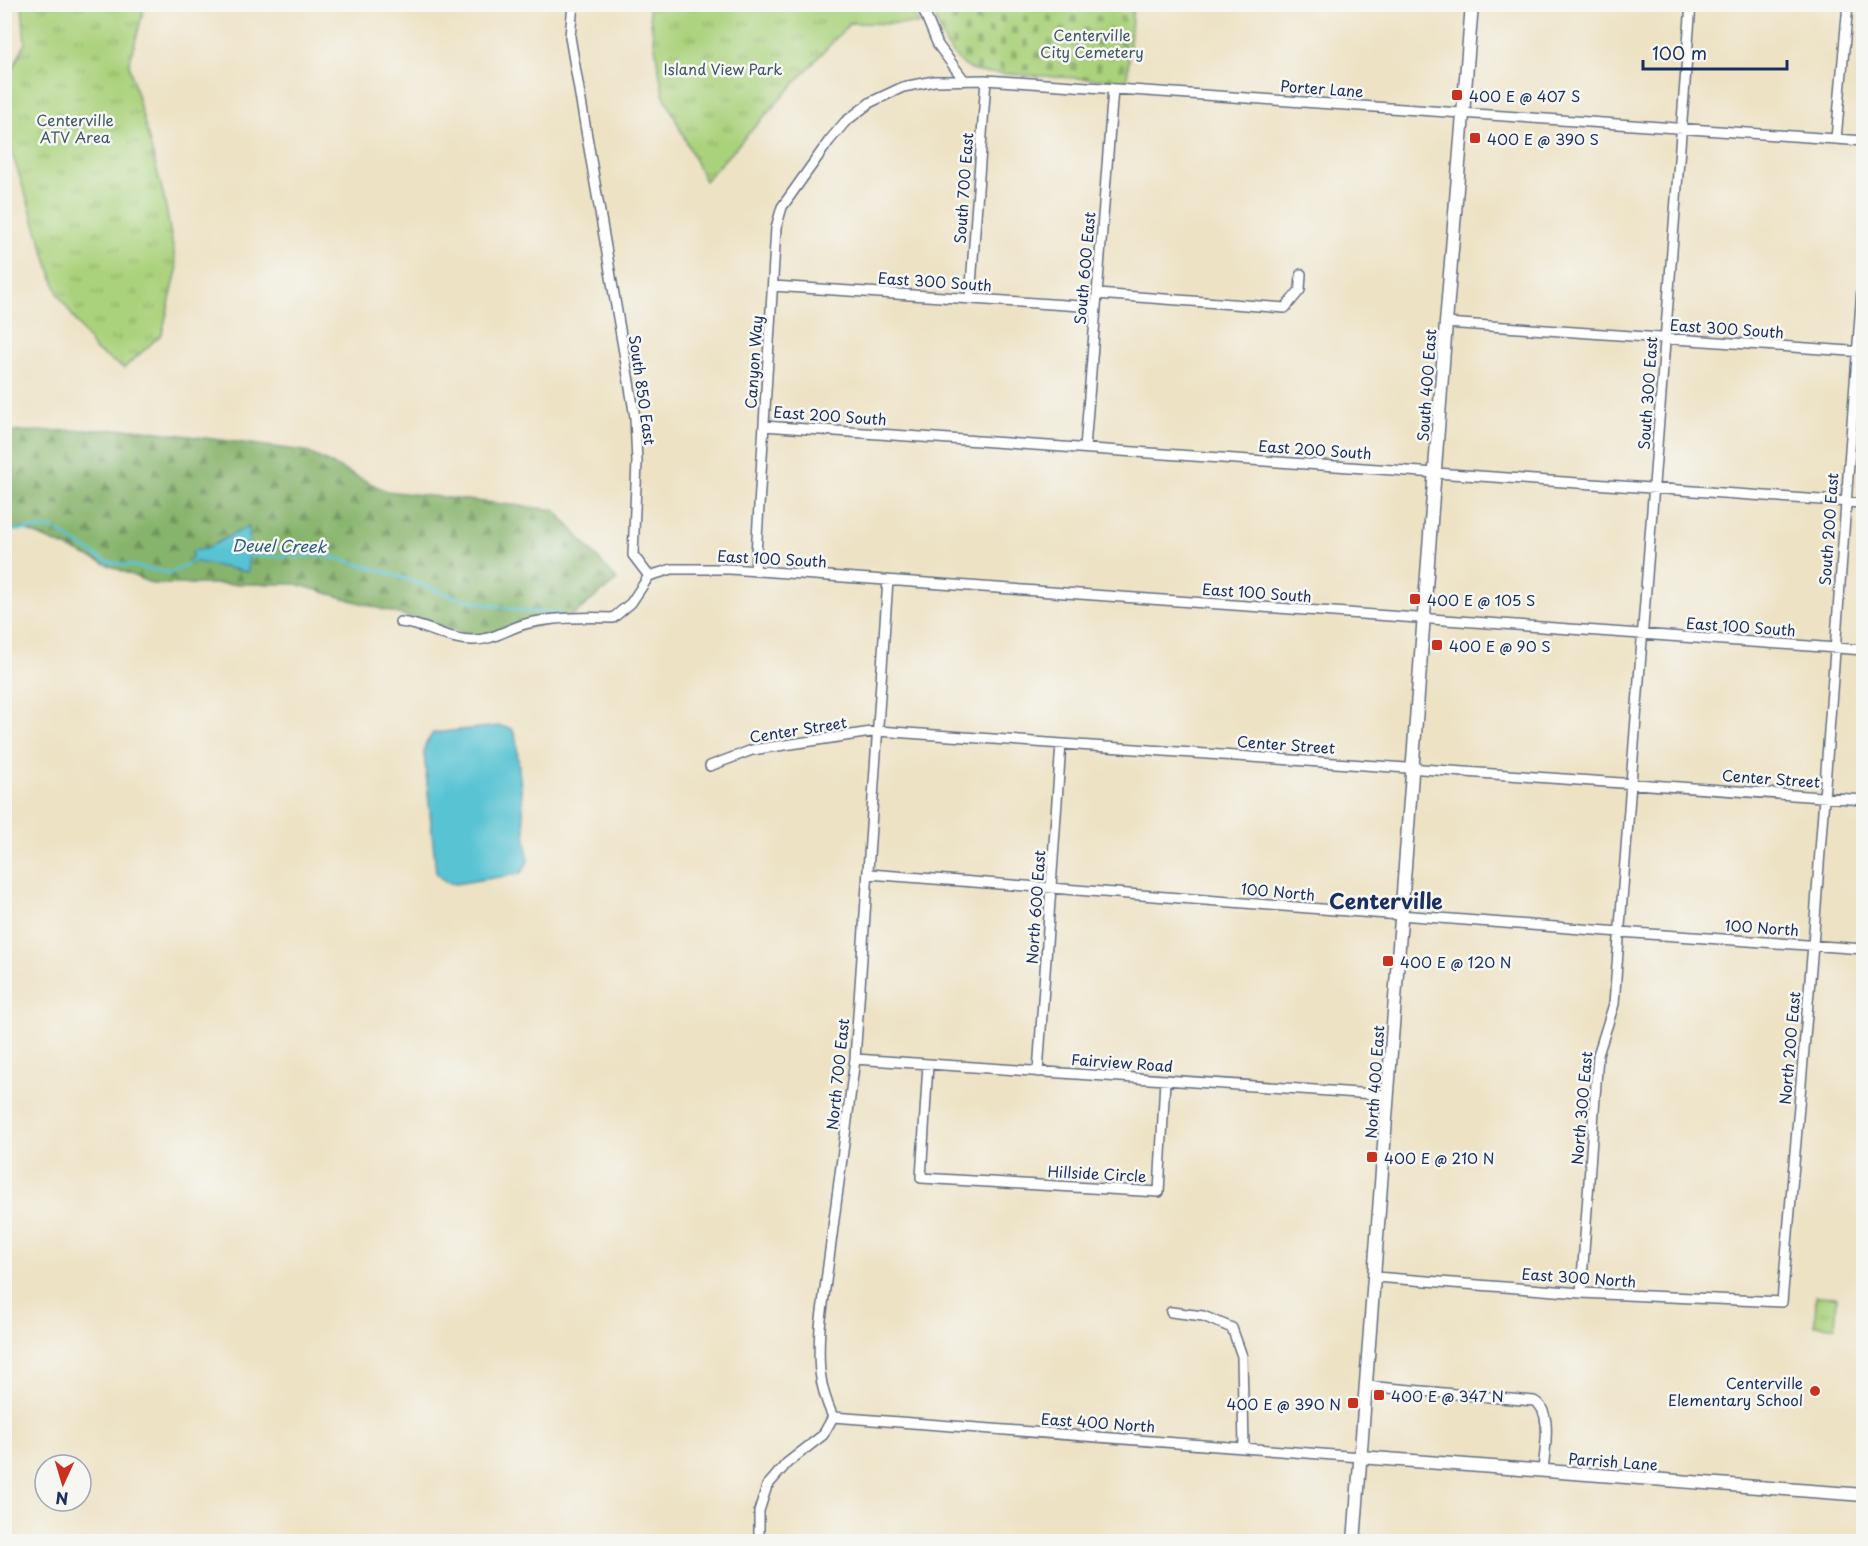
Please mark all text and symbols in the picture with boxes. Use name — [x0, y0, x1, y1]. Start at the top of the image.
park label: Centerville City Cemetery — [1040, 23, 1144, 63]
scale bar — [1643, 33, 1787, 71]
text: 100 m — [1652, 39, 1707, 66]
park label: Island View Park — [664, 57, 782, 80]
street label: Porter Lane — [1280, 74, 1364, 102]
place label: 400 E @ 407 S — [1469, 84, 1580, 107]
marker: 400 E @ 407 S — [1450, 88, 1464, 102]
park label: Centerville ATV Area — [36, 108, 114, 148]
place label: 400 E @ 390 S — [1487, 127, 1599, 150]
marker: 400 E @ 390 S — [1468, 131, 1482, 145]
street label: South 700 East — [948, 132, 978, 244]
street label: South 600 East — [1068, 211, 1100, 325]
street label: East 300 South — [877, 266, 993, 296]
street label: East 300 South — [1669, 313, 1785, 343]
street label: Canyon Way — [738, 314, 768, 410]
street label: South 400 East — [1411, 328, 1441, 442]
street label: South 850 East — [624, 334, 662, 446]
street label: South 300 East — [1632, 336, 1662, 450]
street label: East 200 South — [773, 400, 887, 430]
street label: East 200 South — [1258, 434, 1372, 464]
street label: South 200 East — [1813, 472, 1843, 586]
water label: Deuel Creek — [231, 532, 328, 558]
street label: East 100 South — [717, 544, 827, 572]
street label: East 100 South — [1201, 577, 1313, 607]
place label: 400 E @ 105 S — [1427, 588, 1535, 611]
marker: 400 E @ 105 S — [1408, 592, 1422, 606]
street label: East 100 South — [1685, 611, 1797, 641]
place label: 400 E @ 90 S — [1449, 634, 1551, 657]
marker: 400 E @ 90 S — [1430, 638, 1444, 652]
street label: Center Street — [748, 710, 848, 748]
street label: Center Street — [1236, 729, 1336, 759]
street label: Center Street — [1721, 763, 1821, 793]
street label: North 600 East — [1020, 849, 1050, 965]
street label: 100 North — [1240, 876, 1316, 906]
district label: Centerville — [1329, 884, 1443, 916]
street label: 100 North — [1724, 913, 1800, 941]
place label: 400 E @ 120 N — [1400, 950, 1511, 973]
marker: 400 E @ 120 N — [1381, 954, 1395, 968]
street label: North 200 East — [1773, 990, 1805, 1106]
street label: North 700 East — [820, 1017, 854, 1131]
street label: North 400 East — [1359, 1025, 1389, 1139]
street label: Fairview Road — [1070, 1047, 1174, 1077]
street label: North 300 East — [1565, 1050, 1597, 1166]
place label: 400 E @ 210 N — [1384, 1146, 1494, 1169]
marker: 400 E @ 210 N — [1365, 1150, 1379, 1164]
street label: Hillside Circle — [1047, 1159, 1147, 1187]
street label: East 300 North — [1521, 1262, 1637, 1292]
place label: Centerville Elementary School — [1668, 1371, 1803, 1411]
place label: 400 E @ 347 N — [1391, 1384, 1504, 1407]
marker: Centerville Elementary School — [1808, 1384, 1822, 1398]
marker: 400 E @ 347 N — [1372, 1388, 1386, 1402]
place label: 400 E @ 390 N — [1226, 1392, 1341, 1415]
marker: 400 E @ 390 N — [1346, 1396, 1360, 1410]
street label: East 400 North — [1040, 1407, 1156, 1437]
street label: Parrish Lane — [1568, 1446, 1659, 1476]
north arrow — [33, 1453, 93, 1513]
text: N — [55, 1487, 69, 1511]

